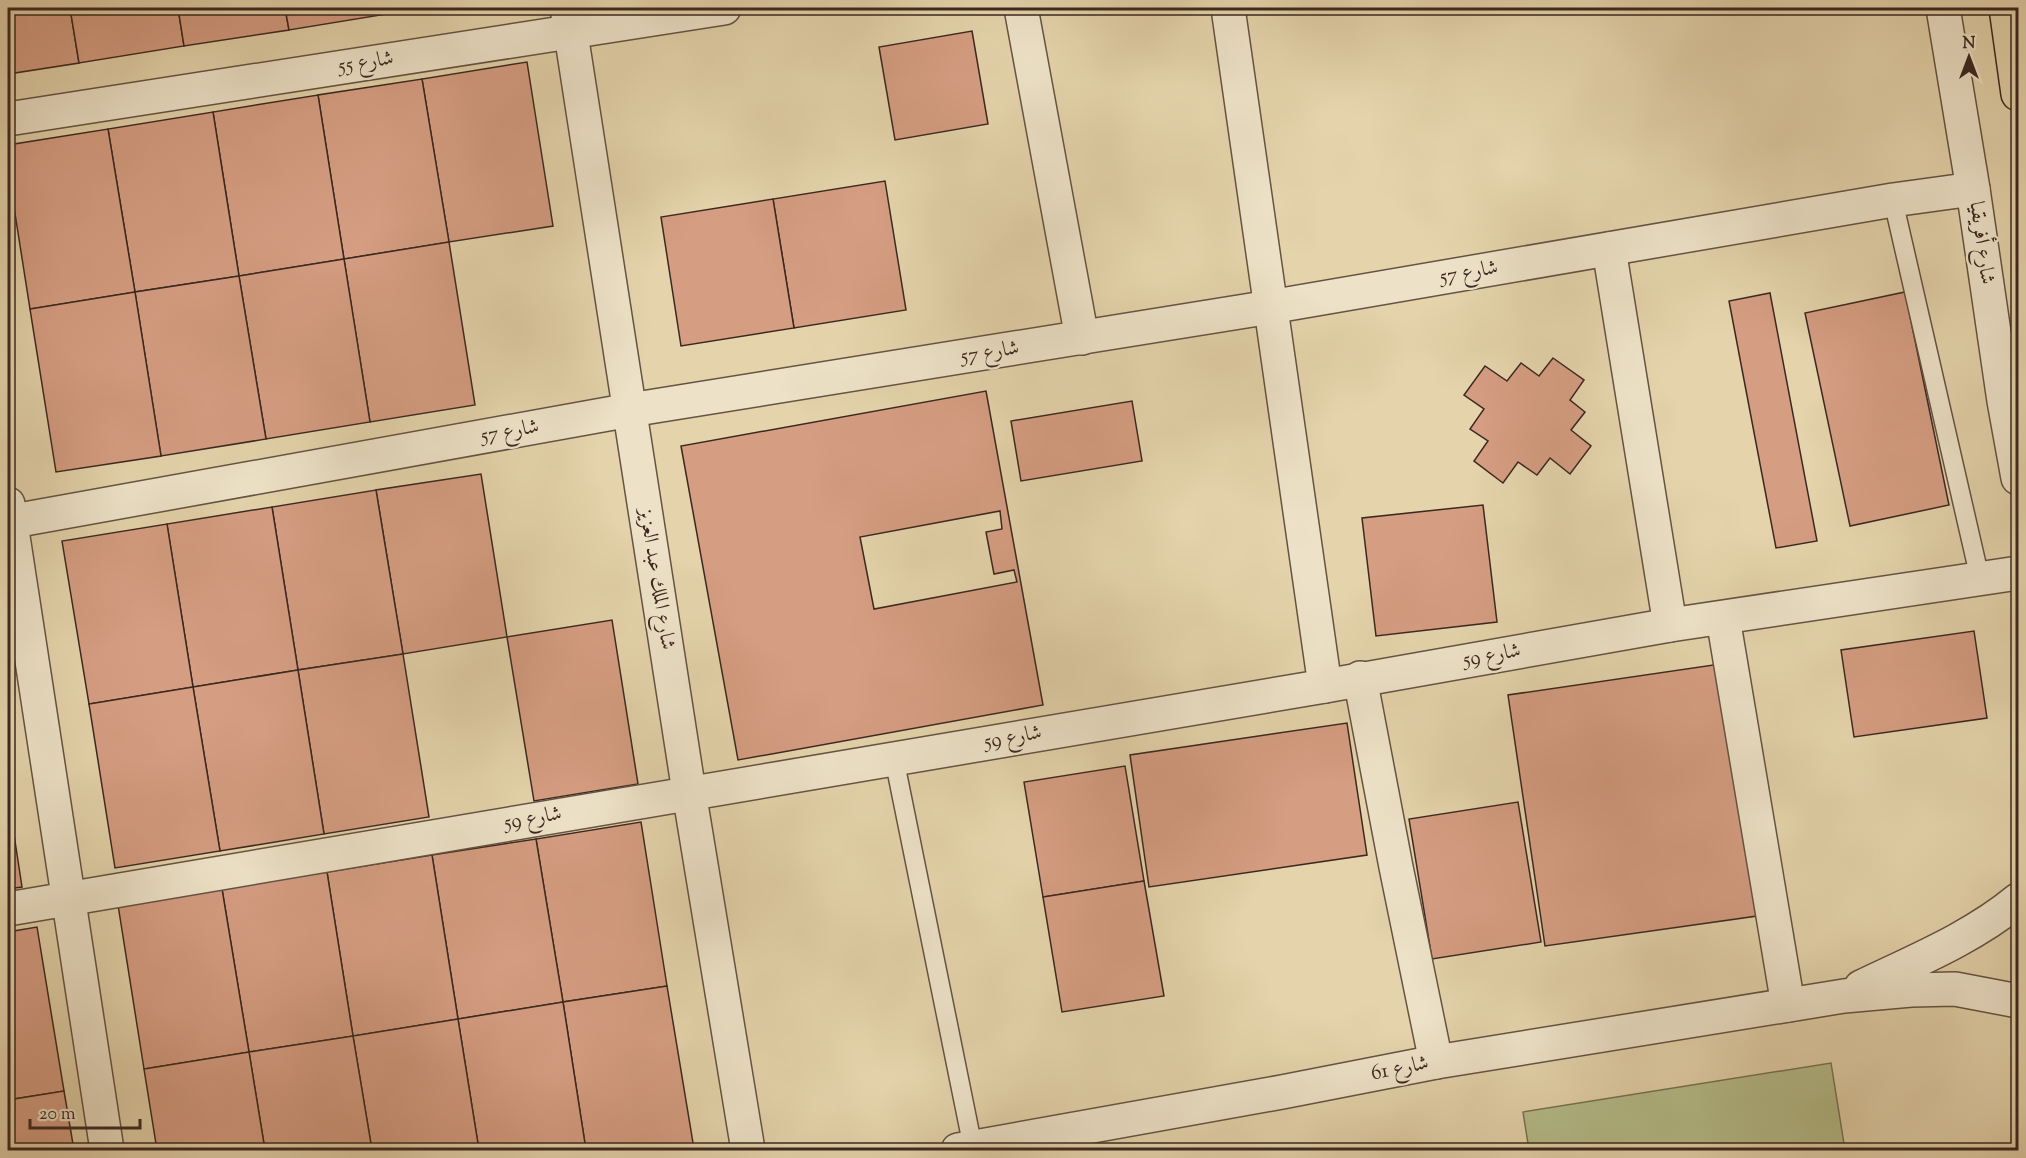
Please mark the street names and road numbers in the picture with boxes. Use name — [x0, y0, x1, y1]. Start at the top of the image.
street label: شارع 55 — [335, 44, 396, 83]
street label: شارع أفريقيا — [1959, 199, 2004, 287]
street label: شارع 57 — [1437, 253, 1501, 294]
street label: شارع 57 — [958, 334, 1021, 374]
street label: شارع 57 — [478, 412, 542, 453]
street label: شارع الملك عبد العزيز — [629, 504, 682, 652]
street label: شارع 59 — [1460, 636, 1523, 677]
street label: شارع 59 — [981, 718, 1044, 759]
street label: شارع 59 — [501, 799, 564, 840]
street label: شارع 61 — [1369, 1049, 1432, 1090]

